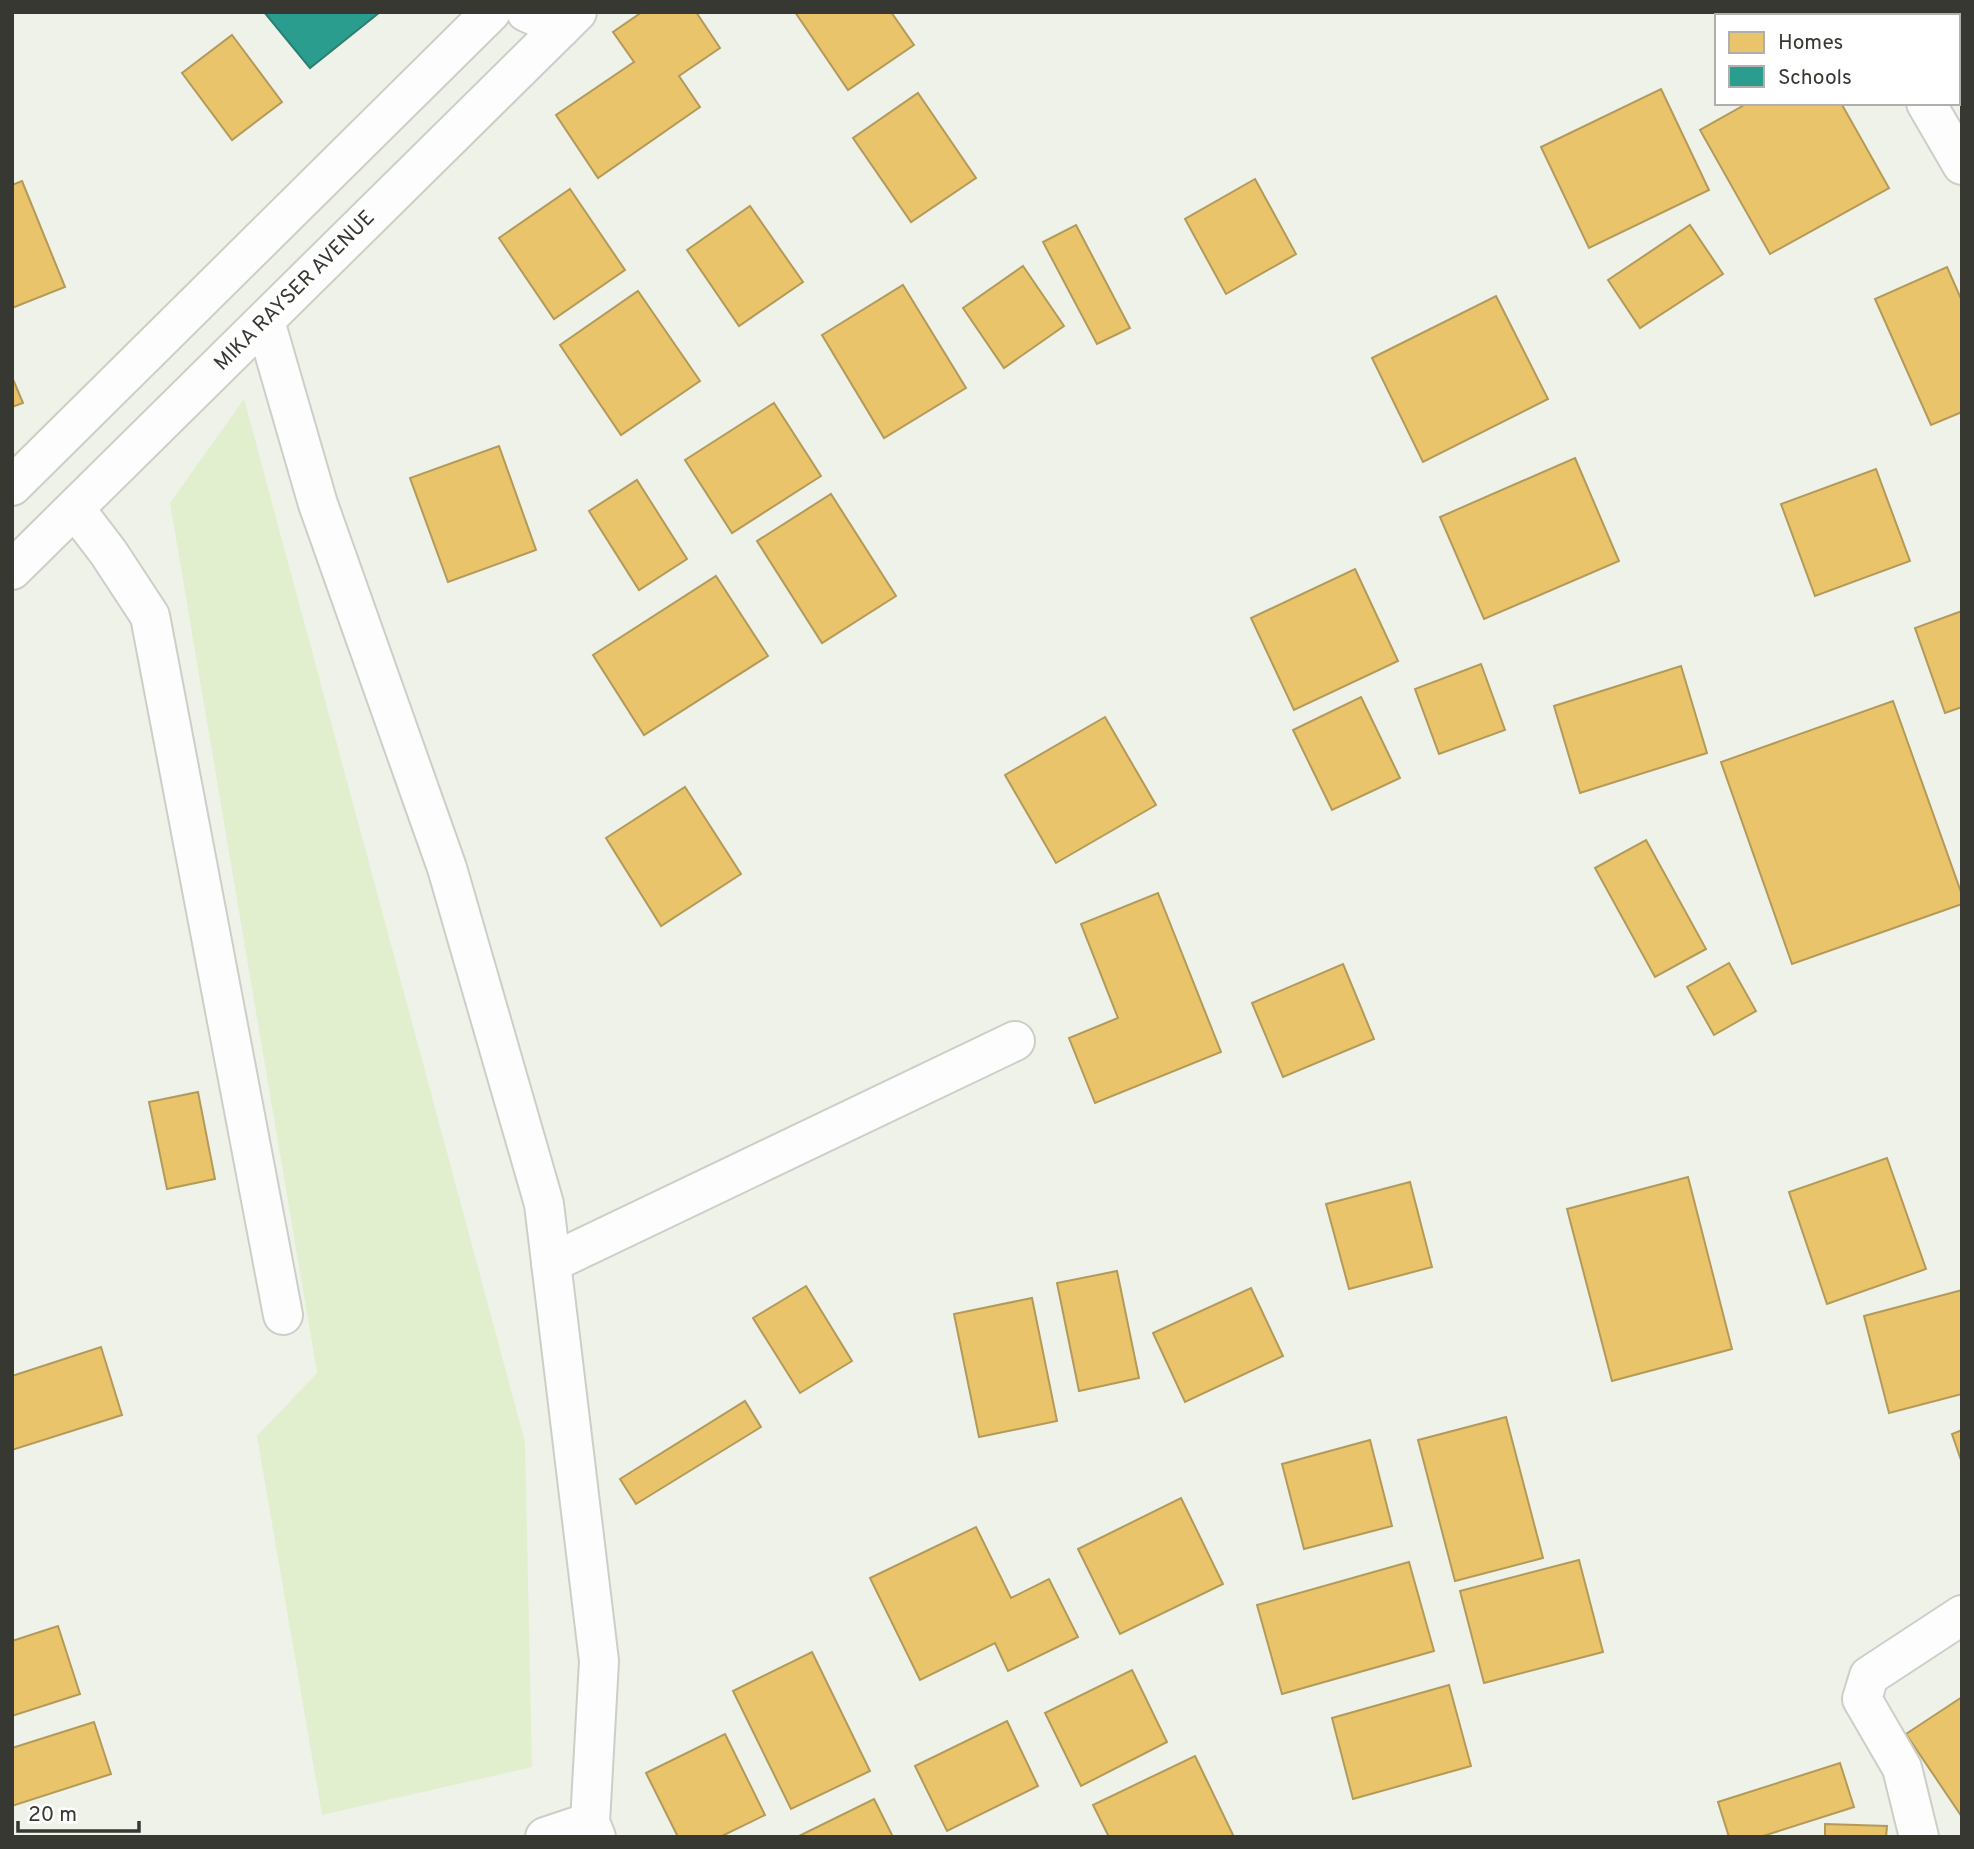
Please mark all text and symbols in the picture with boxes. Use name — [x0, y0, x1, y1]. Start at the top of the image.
legend — [1715, 14, 1960, 105]
text: Homes — [1778, 30, 1843, 57]
text: Schools — [1778, 65, 1852, 92]
street label: MIKA RAYSER AVENUE — [209, 205, 381, 377]
scale bar — [18, 1790, 138, 1834]
text: 20 m — [28, 1802, 77, 1829]

